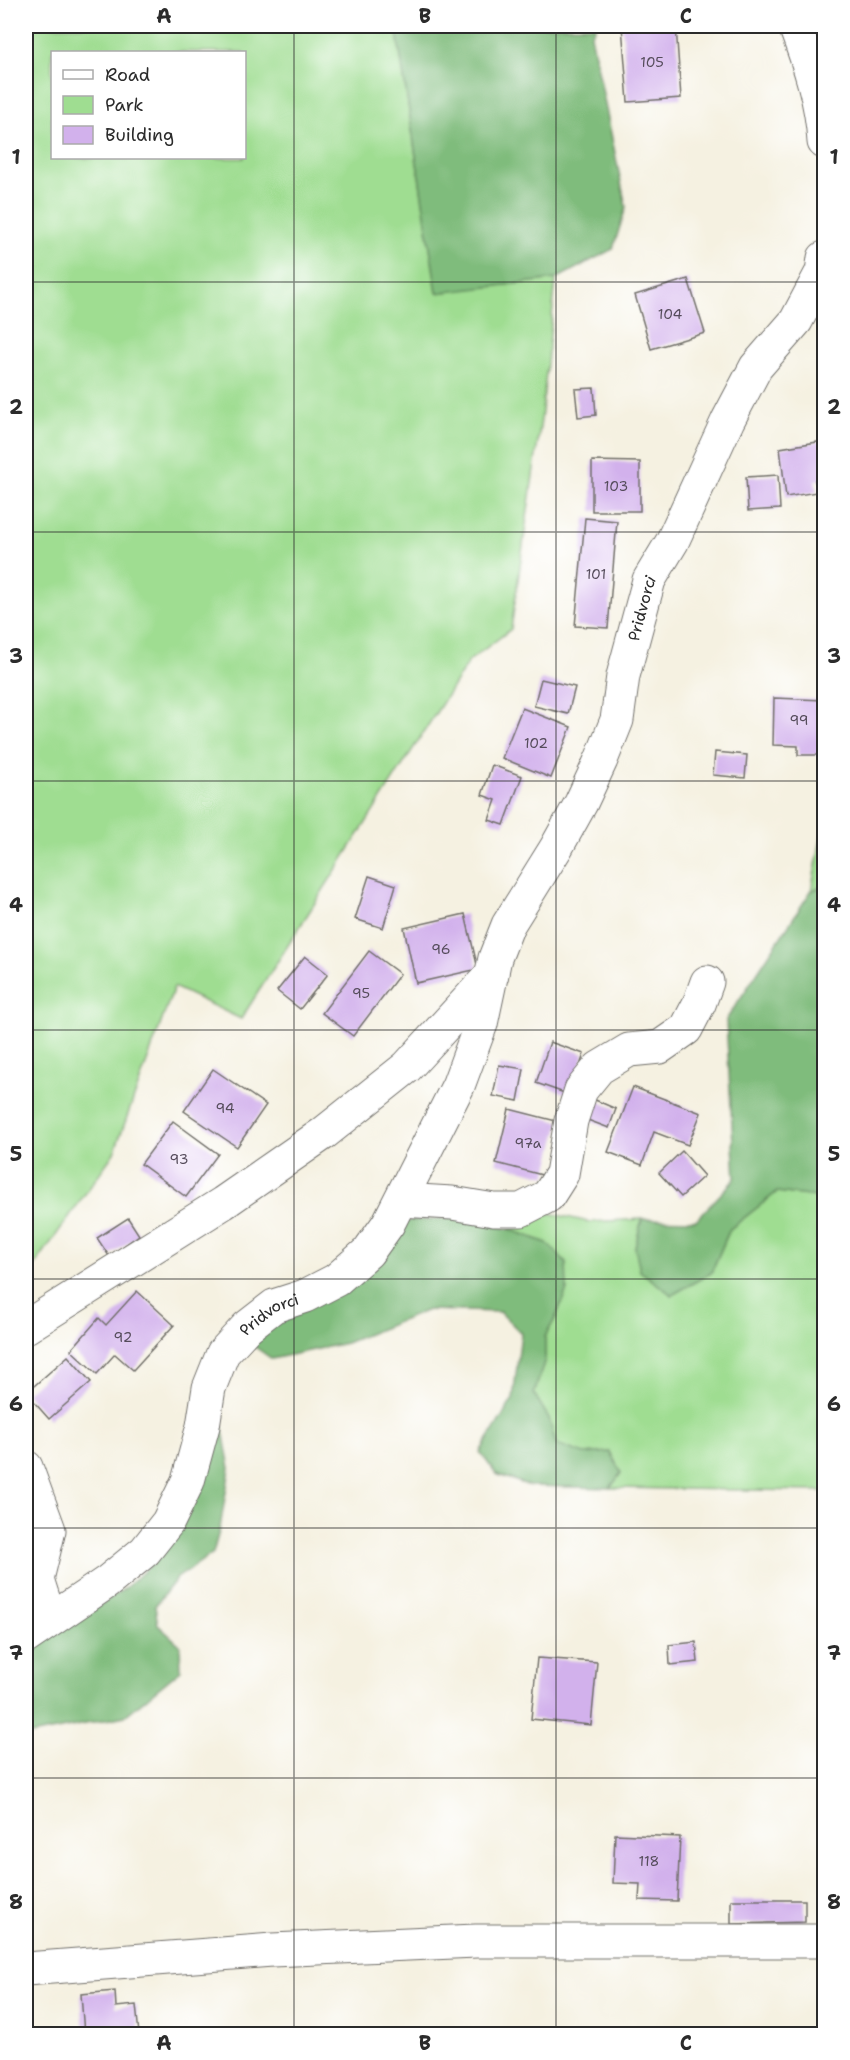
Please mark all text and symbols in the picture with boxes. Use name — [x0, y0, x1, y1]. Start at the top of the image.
text: A — [156, 3, 172, 29]
text: B — [419, 3, 431, 29]
text: C — [680, 3, 692, 29]
legend — [51, 51, 246, 159]
house number: 105 — [640, 53, 664, 71]
text: Road — [105, 63, 150, 87]
text: Park — [105, 93, 144, 117]
text: Building — [105, 123, 174, 147]
text: 1 — [11, 144, 21, 170]
text: 1 — [829, 144, 839, 170]
house number: 104 — [658, 305, 683, 323]
text: 2 — [9, 394, 23, 420]
text: 2 — [827, 394, 841, 420]
house number: 103 — [604, 477, 628, 495]
house number: 101 — [586, 565, 606, 583]
street label: Pridvorci — [622, 571, 660, 643]
text: 3 — [9, 643, 23, 669]
text: 3 — [827, 643, 841, 669]
house number: 99 — [789, 711, 809, 729]
house number: 102 — [524, 734, 548, 752]
text: 4 — [9, 892, 23, 918]
text: 4 — [827, 892, 841, 918]
house number: 96 — [431, 940, 451, 958]
house number: 95 — [352, 984, 370, 1002]
house number: 94 — [215, 1099, 235, 1117]
house number: 97a — [515, 1134, 542, 1152]
text: 5 — [10, 1141, 22, 1167]
text: 5 — [828, 1141, 840, 1167]
house number: 93 — [170, 1150, 188, 1168]
street label: Pridvorci — [234, 1288, 301, 1340]
house number: 92 — [114, 1328, 132, 1346]
text: 6 — [9, 1391, 23, 1417]
text: 6 — [827, 1391, 841, 1417]
text: 7 — [9, 1640, 23, 1666]
text: 7 — [827, 1640, 841, 1666]
house number: 118 — [639, 1852, 659, 1870]
text: 8 — [9, 1889, 23, 1915]
text: 8 — [827, 1889, 841, 1915]
text: A — [156, 2030, 172, 2056]
text: B — [419, 2030, 431, 2056]
text: C — [680, 2030, 692, 2056]

